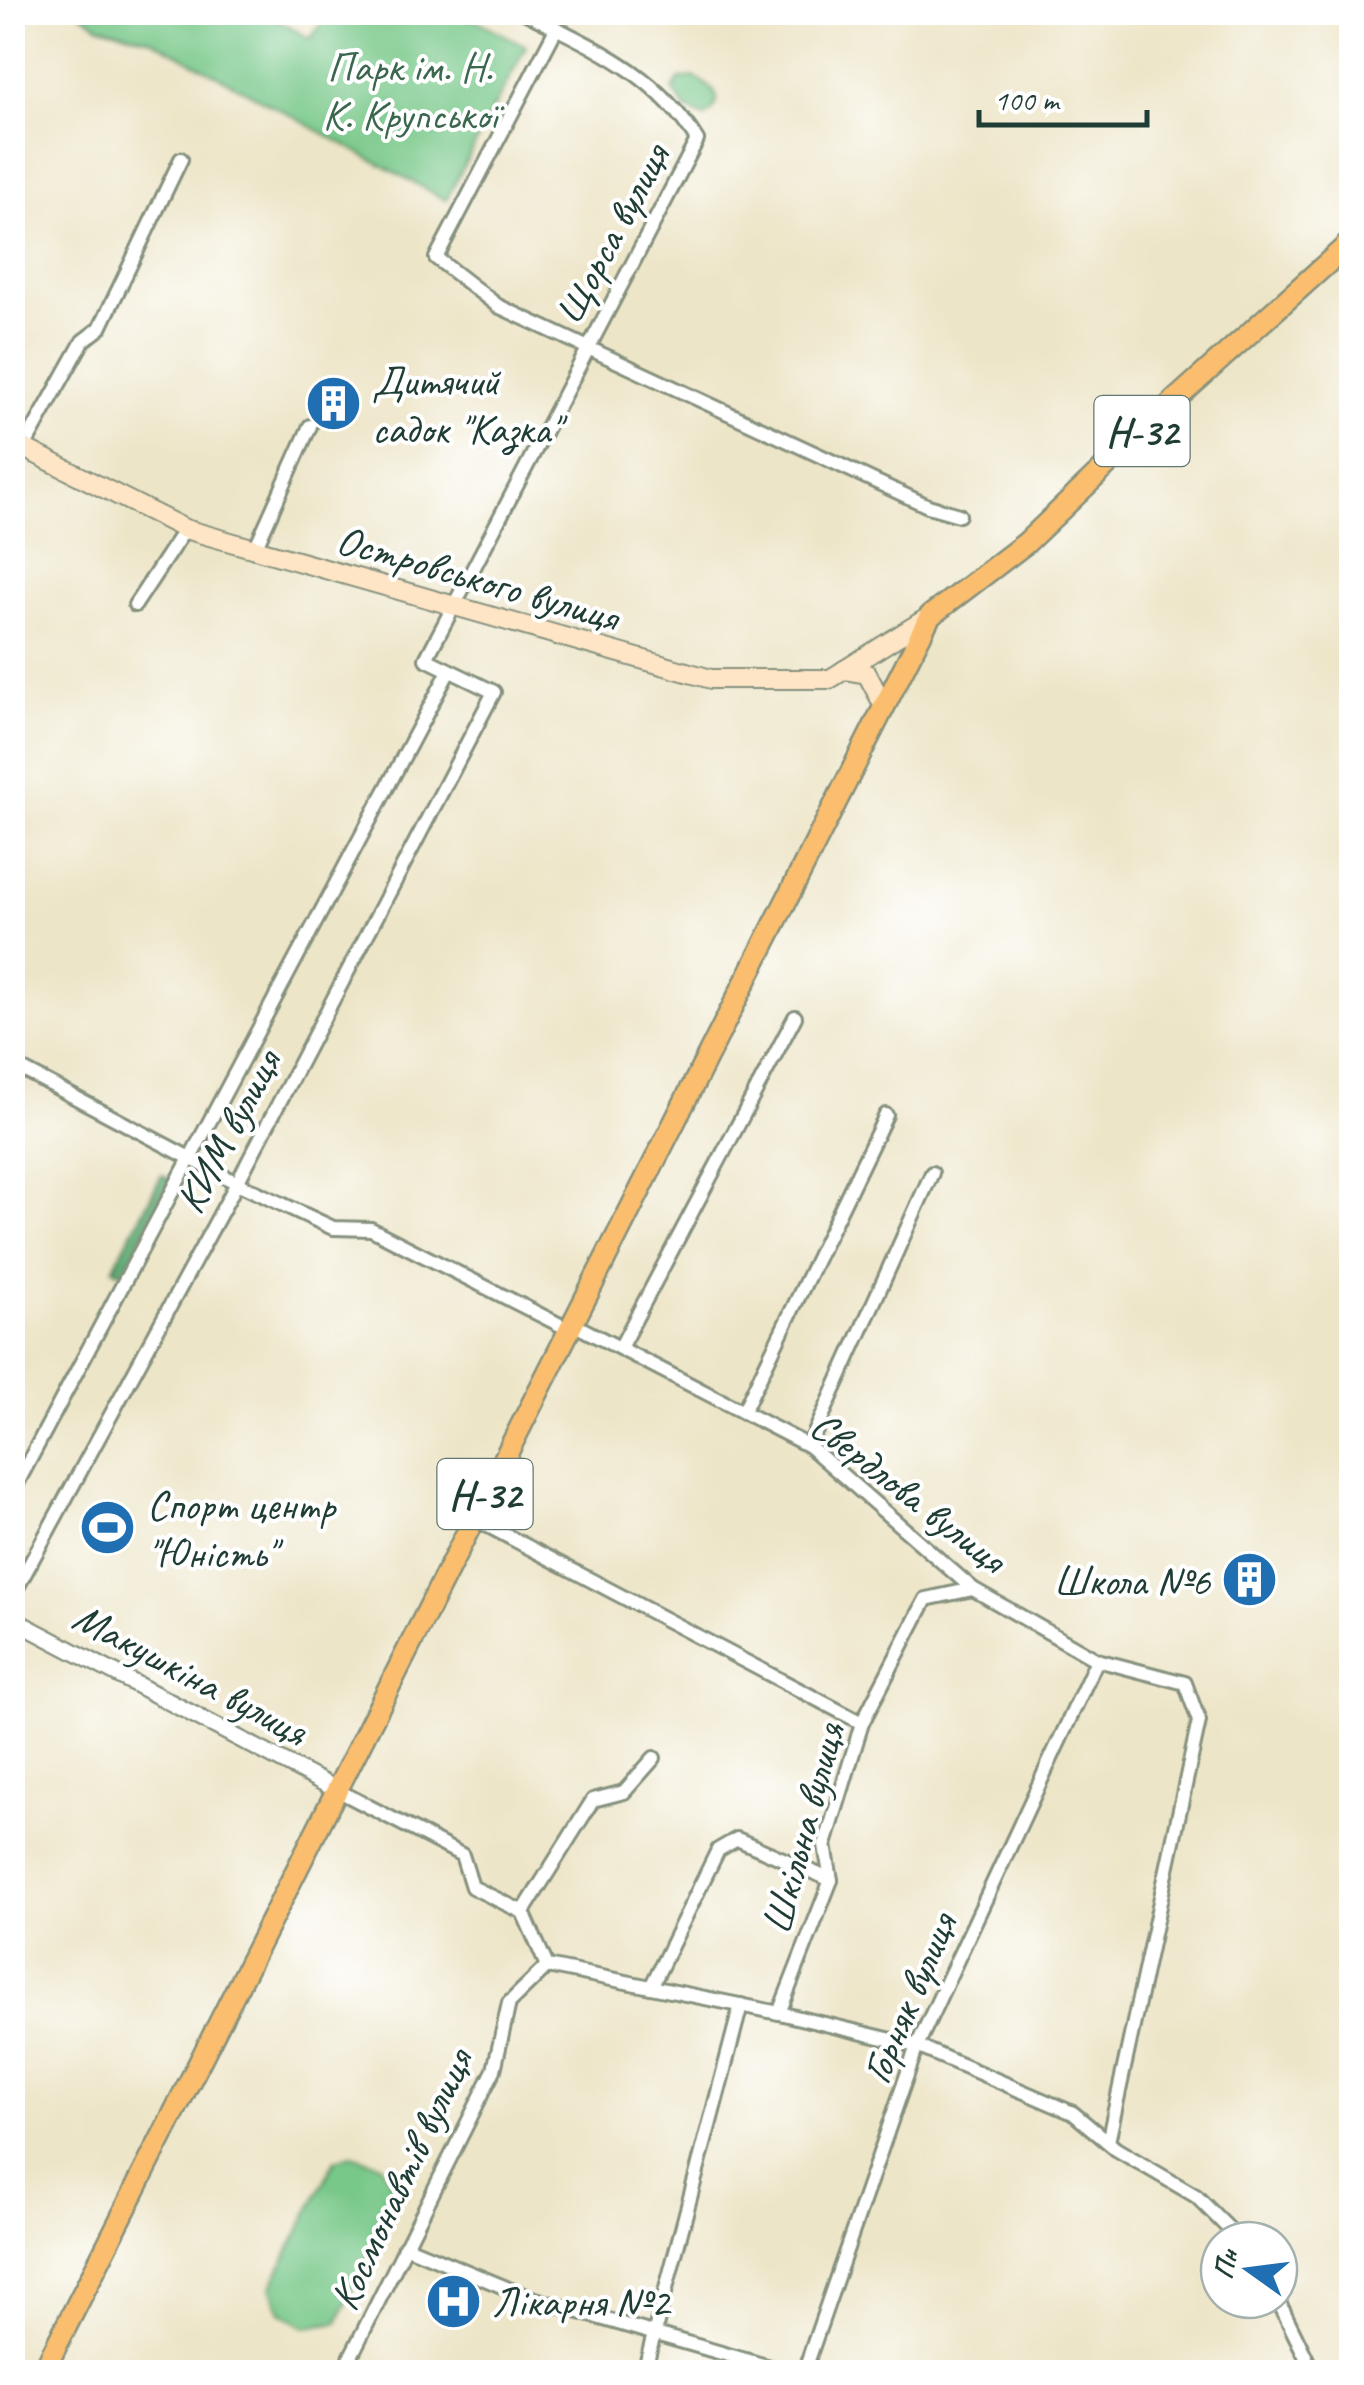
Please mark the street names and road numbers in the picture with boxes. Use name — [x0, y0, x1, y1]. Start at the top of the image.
street label: Щорса вулиця — [543, 133, 683, 332]
road number: Н-32 — [1094, 396, 1190, 466]
street label: Островського вулиця — [331, 513, 627, 645]
street label: КИМ вулиця — [163, 1039, 294, 1222]
street label: Свердлова вулиця — [799, 1399, 1019, 1587]
road number: Н-32 — [438, 1459, 532, 1529]
street label: Макушкіна вулиця — [64, 1590, 318, 1759]
street label: Шкільна вулиця — [750, 1716, 857, 1939]
street label: Горняк вулиця — [850, 1903, 970, 2091]
street label: Космонавтів вулиця — [318, 2039, 486, 2318]

